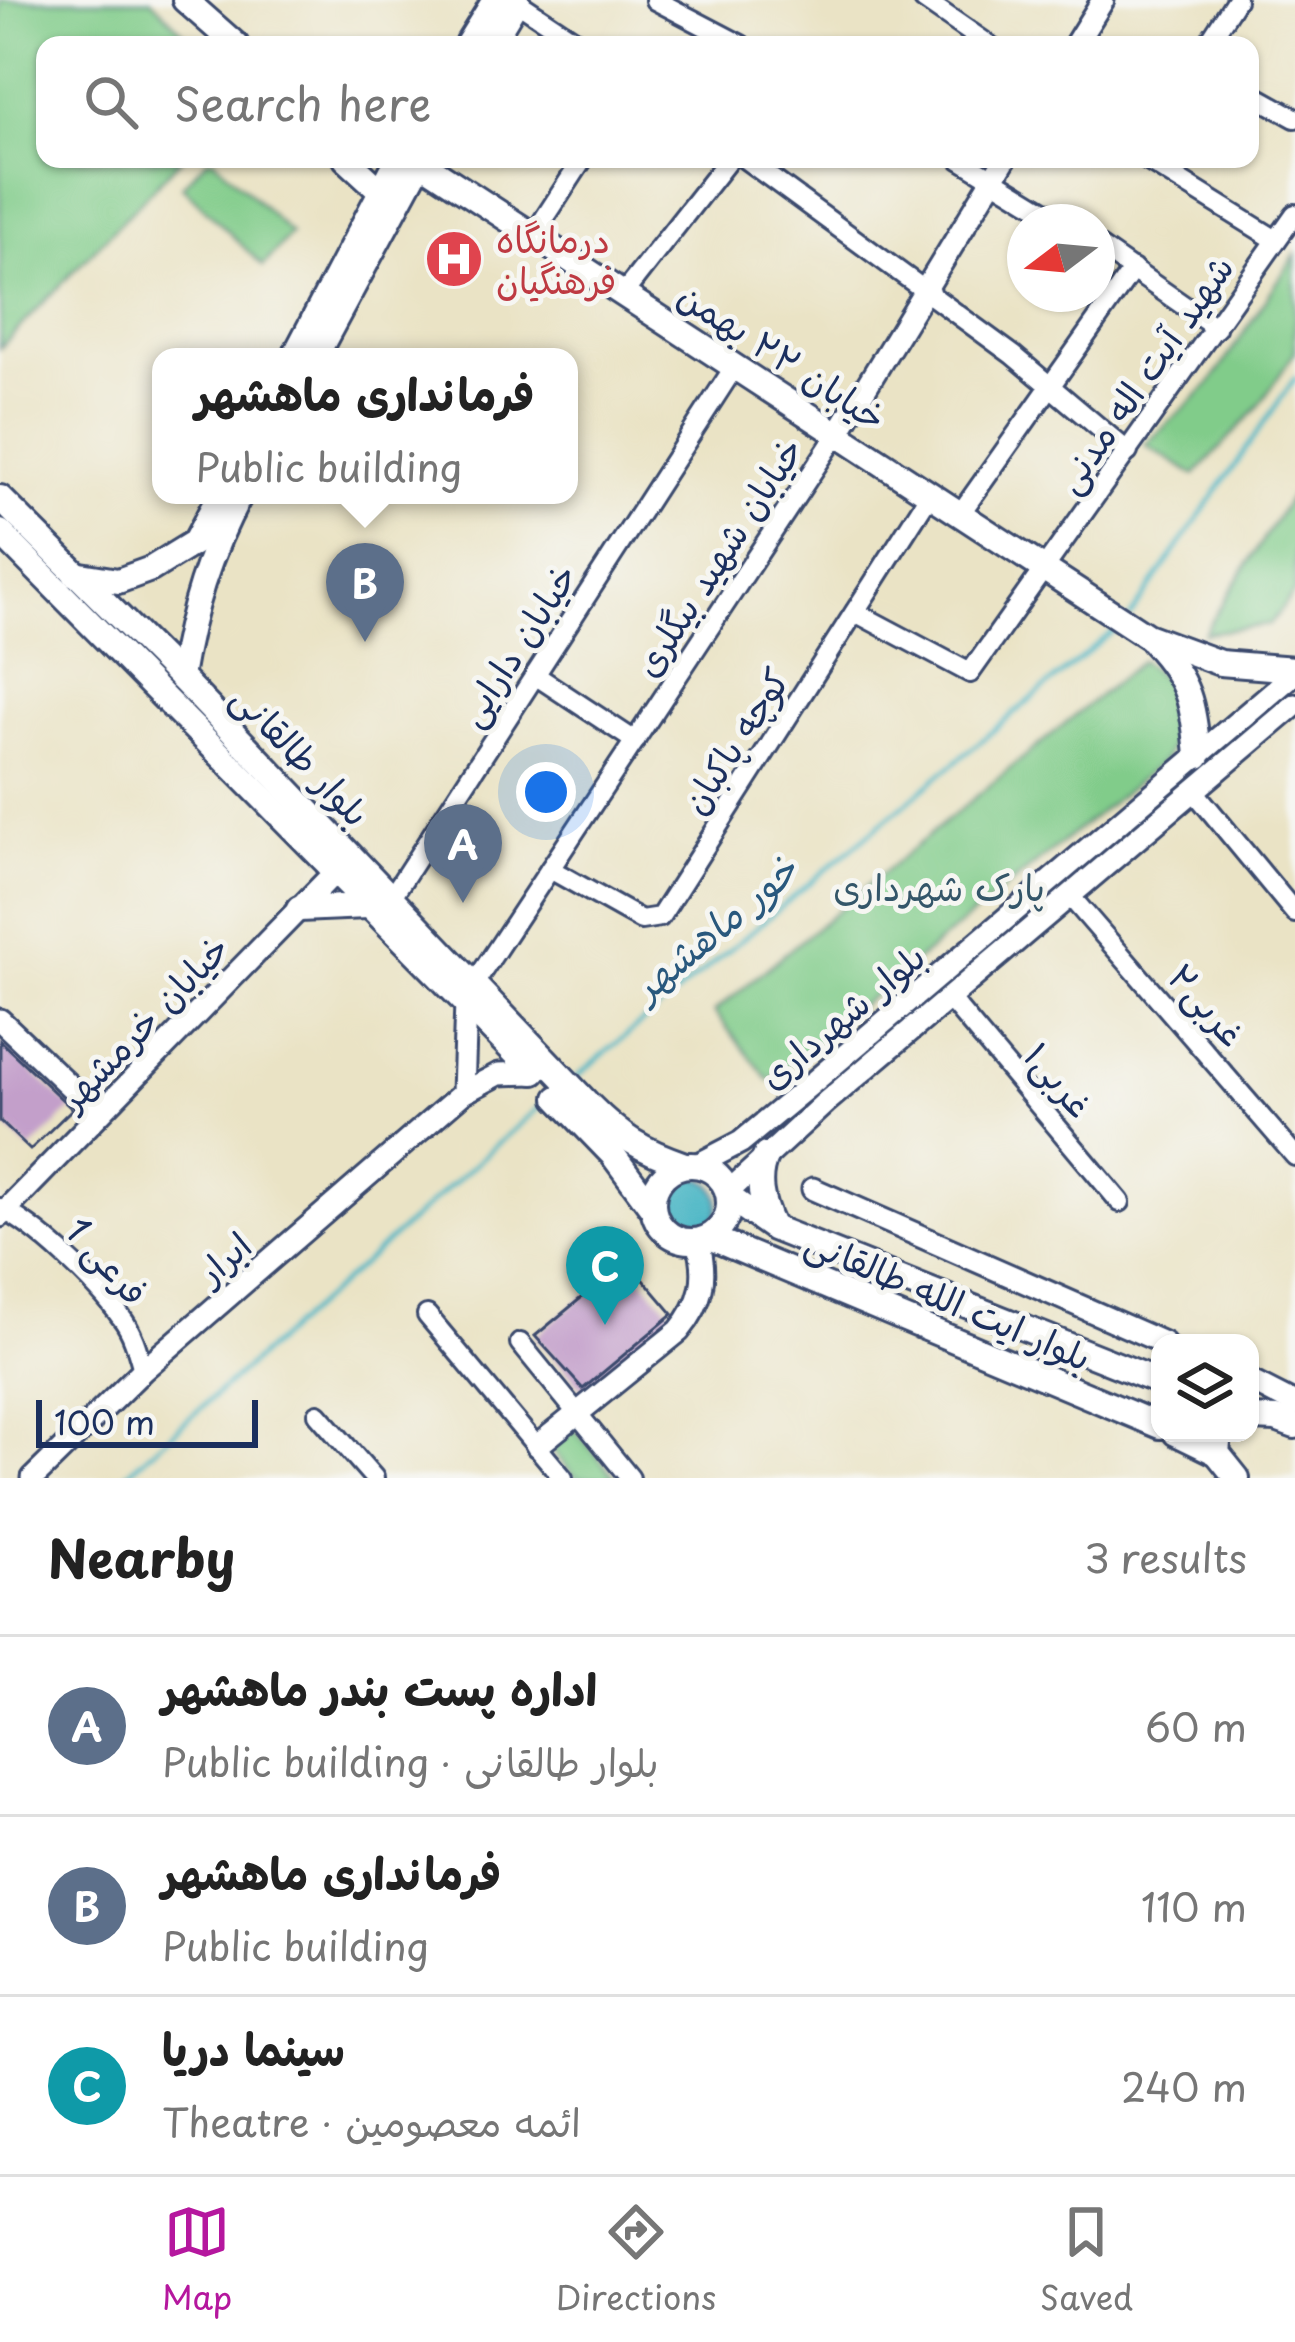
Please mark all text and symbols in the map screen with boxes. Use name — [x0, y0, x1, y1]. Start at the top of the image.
search box — [36, 36, 1259, 168]
text: Search here — [174, 68, 431, 136]
icon: search — [78, 69, 144, 135]
north arrow — [1007, 204, 1115, 312]
place label: درمانگاه فرهنگیان — [496, 211, 617, 306]
hospital icon: درمانگاه فرهنگیان — [423, 228, 485, 290]
street label: شهید آیت اله مدنی — [1041, 243, 1245, 503]
street label: خیابان ۲۲ بهمن — [668, 267, 898, 443]
popup — [152, 348, 578, 504]
text: فرمانداری ماهشهر — [195, 358, 535, 426]
street label: خیابان شهید بیگلری — [619, 425, 815, 687]
text: Public building — [195, 436, 462, 495]
pin: B — [326, 543, 404, 642]
street label: خیابان دارایی — [443, 552, 589, 736]
street label: کوچه پاکبان — [667, 656, 801, 824]
street label: بلوار طالقانی — [220, 671, 384, 837]
your location — [516, 762, 576, 822]
pin: A — [424, 804, 502, 903]
water label: خور ماهشهر — [615, 838, 810, 1016]
park label: پارک شهرداری — [833, 859, 1045, 913]
street label: خیابان خرمشهر — [43, 921, 241, 1123]
street label: بلوار شهرداری — [746, 929, 936, 1101]
street label: ۲غربی — [1156, 950, 1260, 1058]
street label: ۱غربی — [1012, 1030, 1108, 1128]
street label: فرعی 1 — [54, 1204, 162, 1316]
street label: بلوار ایت الله طالقانی — [798, 1213, 1100, 1383]
street label: ابرار — [182, 1218, 262, 1298]
pin: C — [566, 1226, 644, 1325]
map controls — [1151, 1334, 1259, 1442]
button: layers — [1151, 1334, 1259, 1442]
scale bar — [36, 1394, 258, 1447]
text: 100 m — [54, 1396, 155, 1446]
text: Nearby — [48, 1518, 235, 1595]
text: 3 results — [1084, 1527, 1247, 1586]
text: اداره پست بندر ماهشهر — [162, 1653, 597, 1721]
text: A — [72, 1696, 102, 1755]
text: 60 m — [1145, 1696, 1247, 1755]
text: Public building · بلوار طالقانی — [162, 1731, 659, 1790]
text: فرمانداری ماهشهر — [162, 1837, 501, 1905]
text: B — [74, 1876, 100, 1935]
text: 110 m — [1141, 1876, 1247, 1935]
text: Public building — [162, 1915, 429, 1974]
text: سینما دریا — [162, 2013, 345, 2081]
text: C — [72, 2056, 102, 2115]
text: 240 m — [1121, 2056, 1247, 2115]
text: Theatre · ائمه معصومین — [162, 2091, 581, 2150]
tab: Map — [162, 2199, 232, 2321]
tab: Directions — [556, 2199, 716, 2321]
tab: Saved — [1040, 2199, 1133, 2321]

